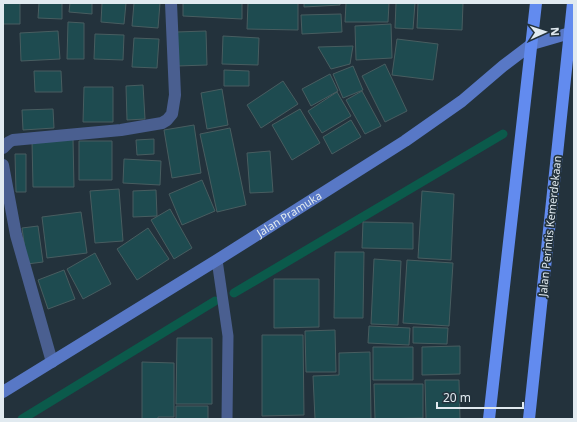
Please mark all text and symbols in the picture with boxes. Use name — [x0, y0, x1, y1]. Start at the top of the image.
north arrow — [525, 12, 565, 52]
text: N — [548, 27, 563, 36]
street label: Jalan Perintis Kemerdekaan — [535, 155, 564, 298]
street label: Jalan Pramuka — [253, 188, 324, 241]
scale bar — [437, 384, 523, 410]
text: 20 m — [443, 389, 471, 406]

